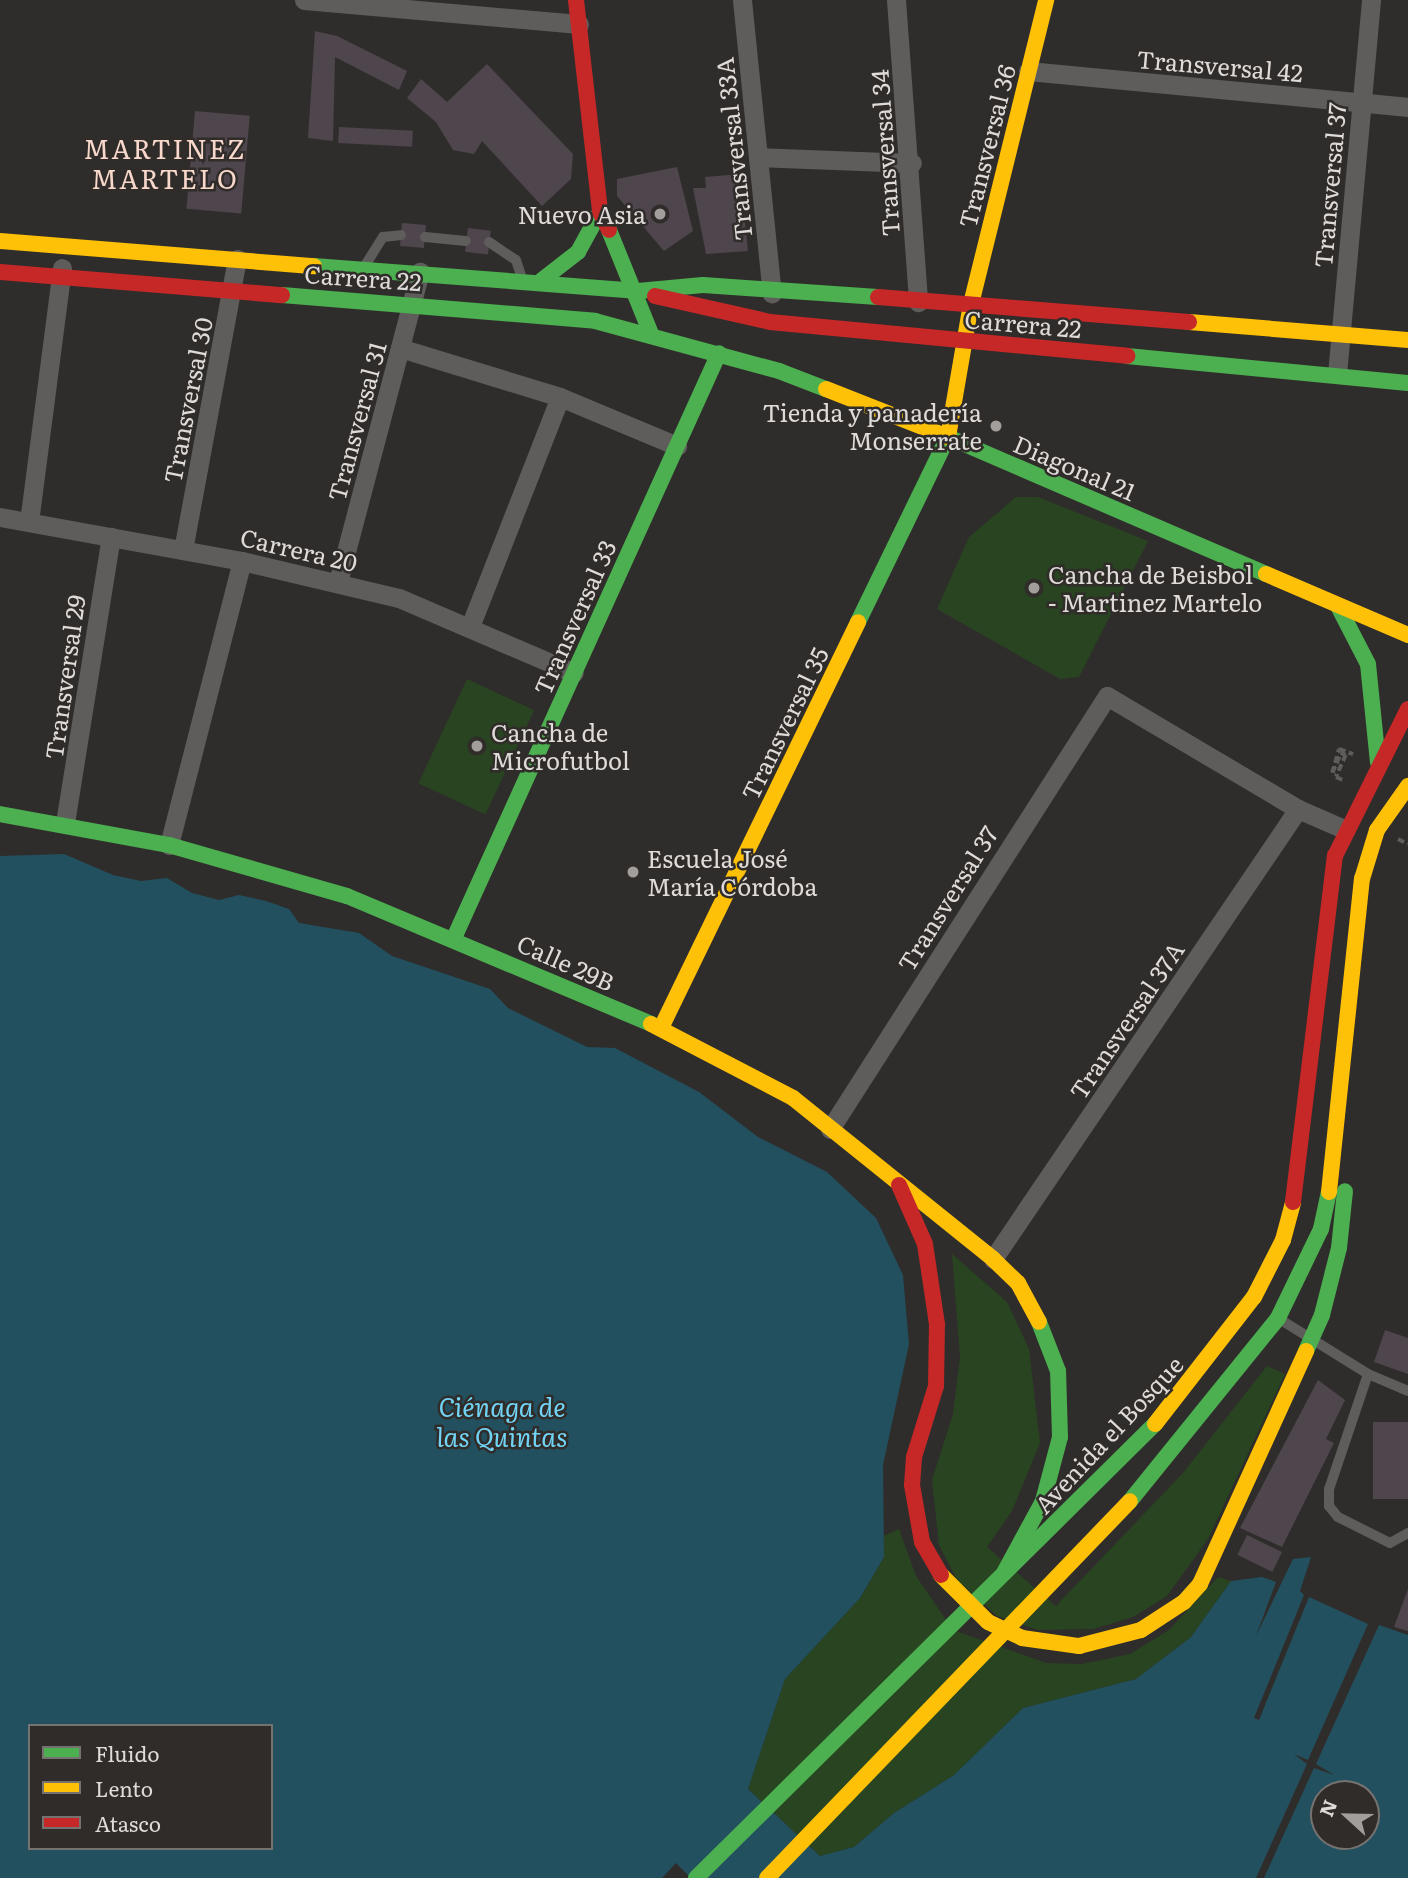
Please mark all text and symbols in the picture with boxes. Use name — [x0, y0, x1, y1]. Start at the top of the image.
street label: Transversal 42 — [1136, 43, 1304, 87]
street label: Transversal 33A — [709, 56, 757, 242]
street label: Transversal 36 — [952, 61, 1020, 231]
street label: Transversal 34 — [864, 69, 904, 237]
street label: Transversal 37 — [1307, 101, 1351, 269]
district label: MARTINEZ MARTELO — [84, 132, 246, 194]
place label: Nuevo Asia — [518, 200, 646, 228]
marker: Nuevo Asia — [652, 206, 668, 222]
street label: Carrera 22 — [303, 259, 423, 295]
street label: Carrera 22 — [963, 304, 1083, 342]
street label: Transversal 30 — [157, 315, 217, 485]
street label: Transversal 31 — [321, 338, 391, 504]
place label: Tienda y panadería Monserrate — [762, 398, 982, 454]
marker: Tienda y panadería Monserrate — [988, 418, 1004, 434]
street label: Diagonal 21 — [1010, 428, 1140, 506]
street label: Carrera 20 — [238, 522, 360, 576]
street label: Transversal 33 — [527, 535, 621, 699]
place label: Cancha de Beisbol - Martinez Martelo — [1048, 560, 1262, 616]
marker: Cancha de Beisbol - Martinez Martelo — [1026, 580, 1042, 596]
street label: Transversal 29 — [38, 593, 90, 761]
street label: Transversal 35 — [735, 642, 833, 804]
place label: Cancha de Microfutbol — [491, 718, 630, 774]
marker: Cancha de Microfutbol — [469, 738, 485, 754]
street label: Transversal 37 — [891, 820, 1003, 976]
place label: Escuela José María Córdoba — [647, 844, 817, 900]
marker: Escuela José María Córdoba — [625, 864, 641, 880]
street label: Calle 29B — [513, 928, 619, 996]
street label: Transversal 37A — [1063, 936, 1189, 1104]
street label: Avenida el Bosque — [1028, 1349, 1188, 1519]
water label: Ciénaga de las Quintas — [436, 1390, 568, 1452]
legend — [28, 1724, 273, 1850]
text: Fluido — [95, 1737, 159, 1768]
text: Lento — [95, 1772, 153, 1803]
north arrow — [1310, 1780, 1380, 1850]
text: N — [1311, 1795, 1343, 1821]
text: Atasco — [95, 1807, 161, 1838]

